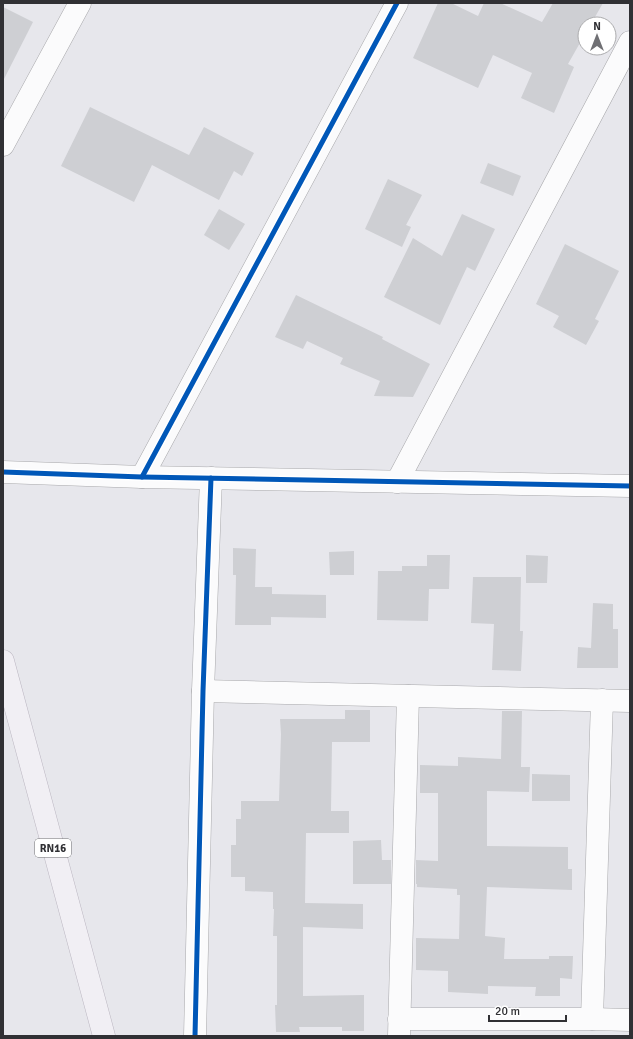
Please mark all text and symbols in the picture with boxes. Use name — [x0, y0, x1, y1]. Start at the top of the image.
north arrow — [577, 16, 617, 56]
text: N — [593, 20, 601, 33]
road number: RN16 — [35, 839, 71, 857]
scale bar — [489, 997, 566, 1023]
text: 20 m — [495, 1004, 520, 1019]

